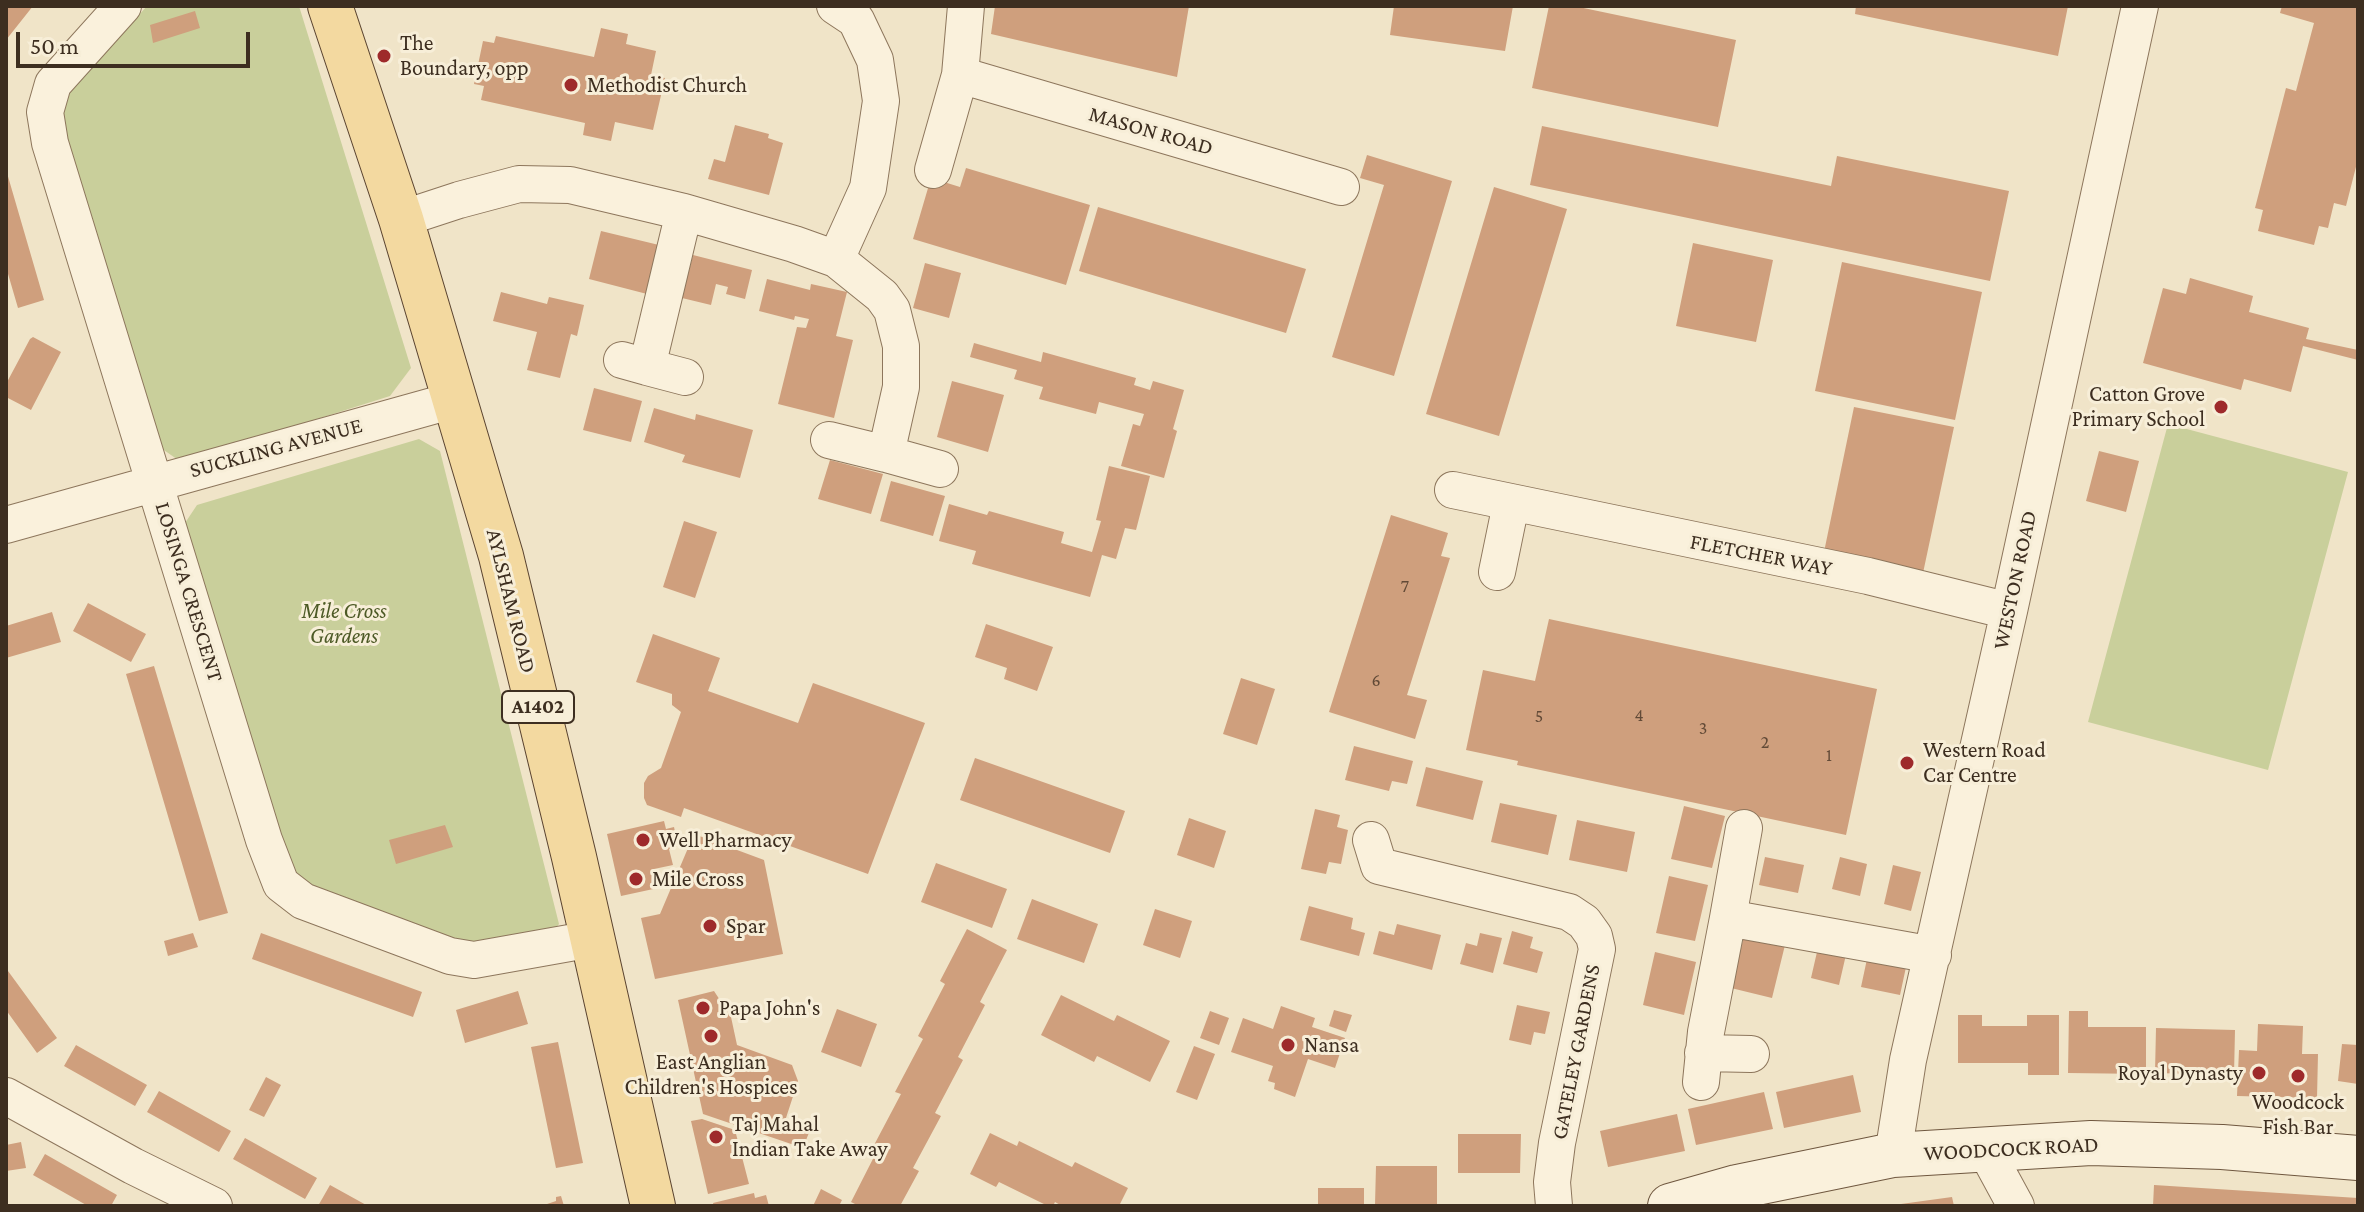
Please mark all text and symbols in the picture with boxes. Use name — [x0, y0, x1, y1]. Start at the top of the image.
scale bar — [20, 16, 254, 66]
place label: The Boundary, opp — [400, 30, 529, 82]
text: 50 m — [30, 32, 79, 59]
marker: The Boundary, opp — [375, 47, 393, 65]
place label: Methodist Church — [587, 72, 747, 98]
marker: Methodist Church — [562, 76, 580, 94]
street label: MASON ROAD — [1086, 101, 1216, 161]
place label: Catton Grove Primary School — [2072, 381, 2205, 432]
marker: Catton Grove Primary School — [2212, 398, 2230, 416]
street label: SUCKLING AVENUE — [187, 412, 365, 484]
street label: LOSINGA CRESCENT — [149, 499, 229, 685]
street label: WESTON ROAD — [1987, 508, 2043, 652]
street label: AYLSHAM ROAD — [480, 526, 542, 676]
street label: FLETCHER WAY — [1688, 528, 1834, 582]
house number: 7 — [1401, 575, 1409, 597]
park label: Mile Cross Gardens — [301, 598, 387, 650]
house number: 6 — [1371, 669, 1381, 691]
road number: A1402 — [502, 691, 574, 723]
house number: 4 — [1634, 704, 1644, 726]
house number: 5 — [1535, 705, 1543, 727]
house number: 3 — [1699, 717, 1707, 739]
house number: 2 — [1761, 731, 1769, 753]
place label: Western Road Car Centre — [1923, 737, 2046, 788]
house number: 1 — [1826, 744, 1832, 766]
marker: Western Road Car Centre — [1898, 754, 1916, 772]
place label: Well Pharmacy — [659, 827, 792, 853]
marker: Well Pharmacy — [634, 831, 652, 849]
place label: Mile Cross — [652, 866, 744, 892]
marker: Mile Cross — [627, 870, 645, 888]
place label: Spar — [726, 913, 766, 939]
marker: Spar — [701, 917, 719, 935]
street label: GATELEY GARDENS — [1546, 962, 1606, 1142]
place label: Papa John's — [719, 995, 820, 1021]
marker: Papa John's — [694, 999, 712, 1017]
marker: East Anglian Children's Hospices — [702, 1027, 720, 1045]
place label: Nansa — [1304, 1032, 1359, 1058]
marker: Nansa — [1279, 1036, 1297, 1054]
place label: East Anglian Children's Hospices — [624, 1049, 798, 1100]
place label: Royal Dynasty — [2117, 1060, 2243, 1086]
marker: Royal Dynasty — [2250, 1064, 2268, 1082]
marker: Woodcock Fish Bar — [2289, 1067, 2307, 1085]
place label: Woodcock Fish Bar — [2252, 1089, 2344, 1140]
place label: Taj Mahal Indian Take Away — [732, 1111, 888, 1162]
marker: Taj Mahal Indian Take Away — [707, 1128, 725, 1146]
street label: WOODCOCK ROAD — [1923, 1131, 2099, 1167]

